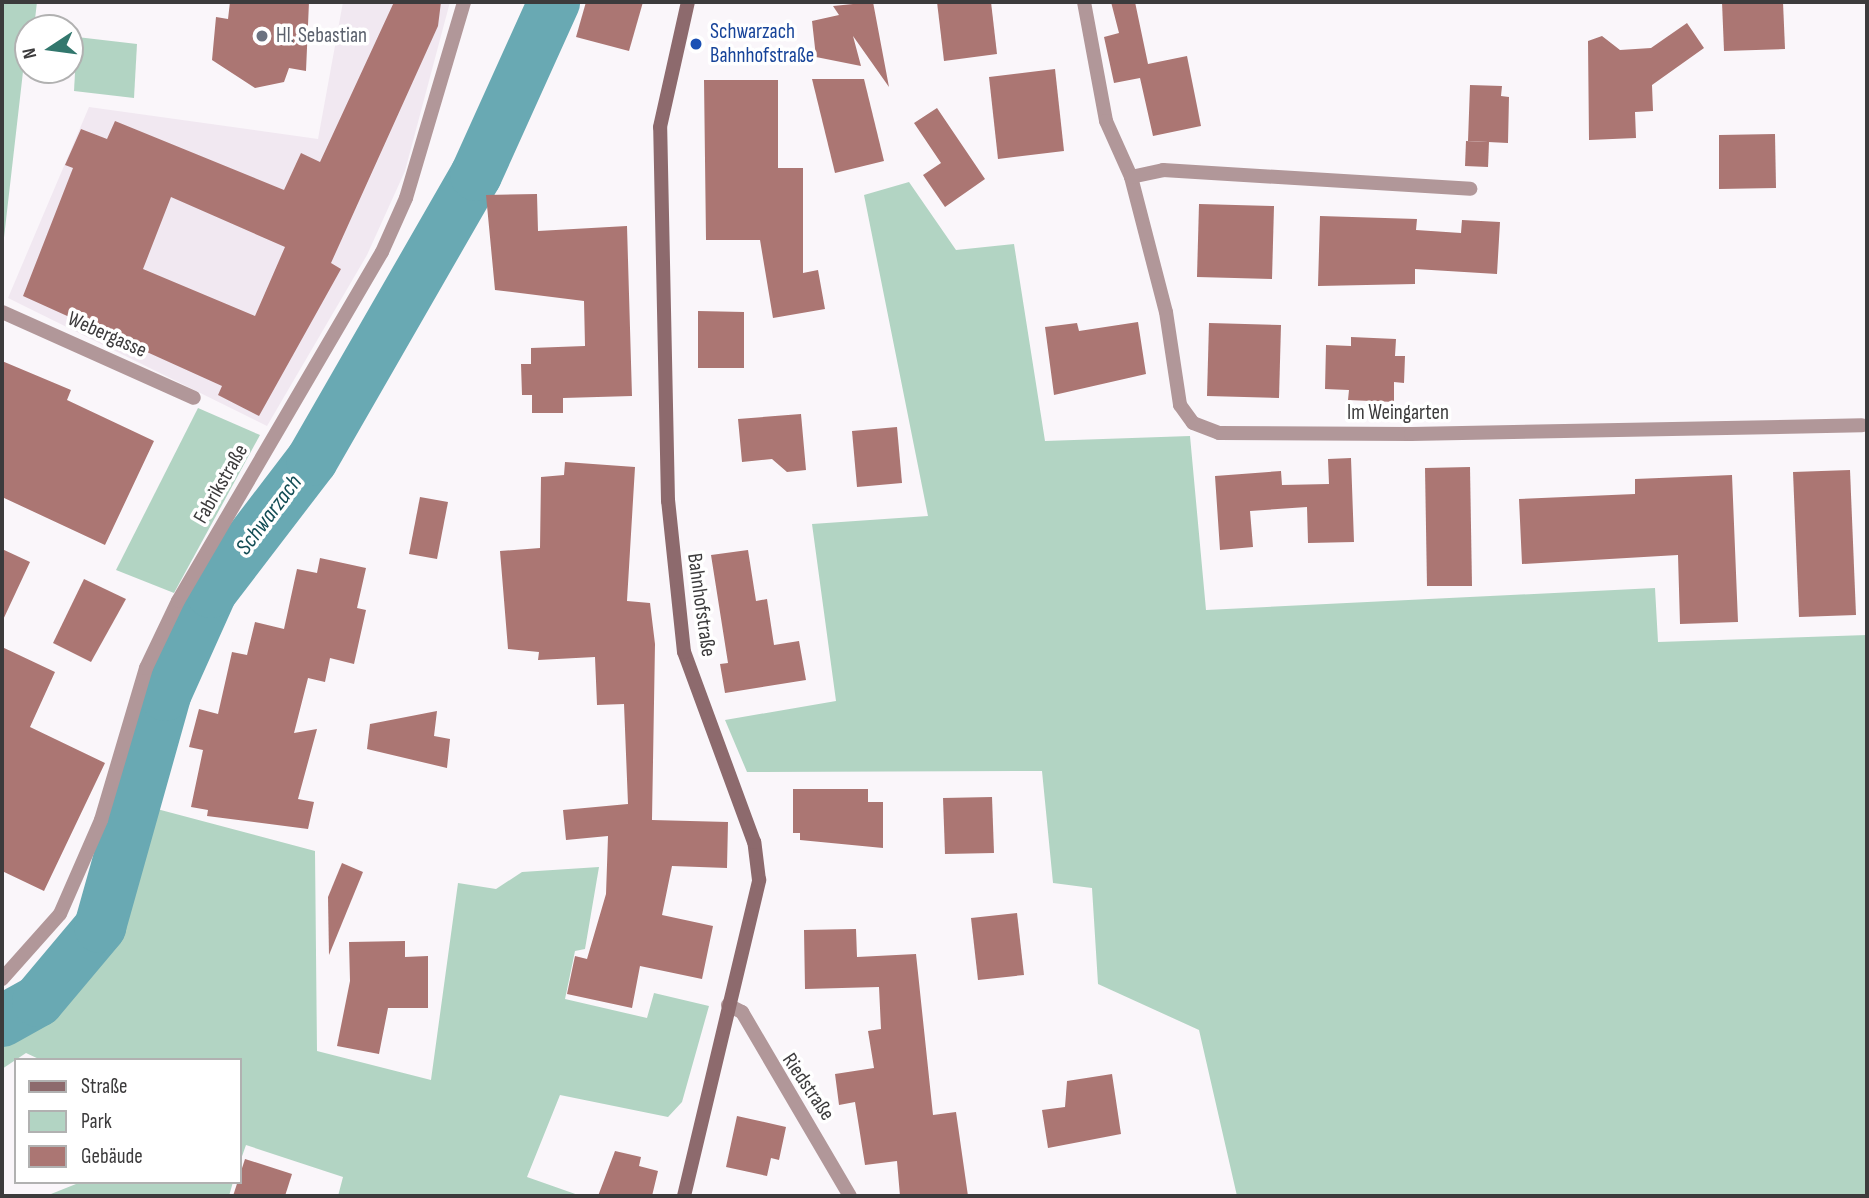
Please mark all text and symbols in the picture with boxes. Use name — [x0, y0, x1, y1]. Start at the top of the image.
north arrow — [14, 14, 84, 84]
place label: Schwarzach Bahnhofstraße — [710, 19, 814, 69]
place label: Hl. Sebastian — [276, 23, 367, 49]
marker: Hl. Sebastian — [254, 28, 270, 44]
marker: Schwarzach Bahnhofstraße — [688, 36, 704, 52]
text: N — [18, 46, 42, 61]
street label: Webergasse — [64, 306, 150, 364]
street label: Im Weingarten — [1347, 400, 1449, 426]
street label: Fabrikstraße — [188, 440, 254, 528]
water label: Schwarzach — [230, 470, 308, 560]
street label: Bahnhofstraße — [681, 552, 721, 658]
street label: Riedstraße — [776, 1049, 840, 1125]
legend — [14, 1058, 242, 1184]
text: Straße — [81, 1074, 127, 1099]
text: Park — [81, 1109, 112, 1134]
text: Gebäude — [81, 1144, 143, 1169]

